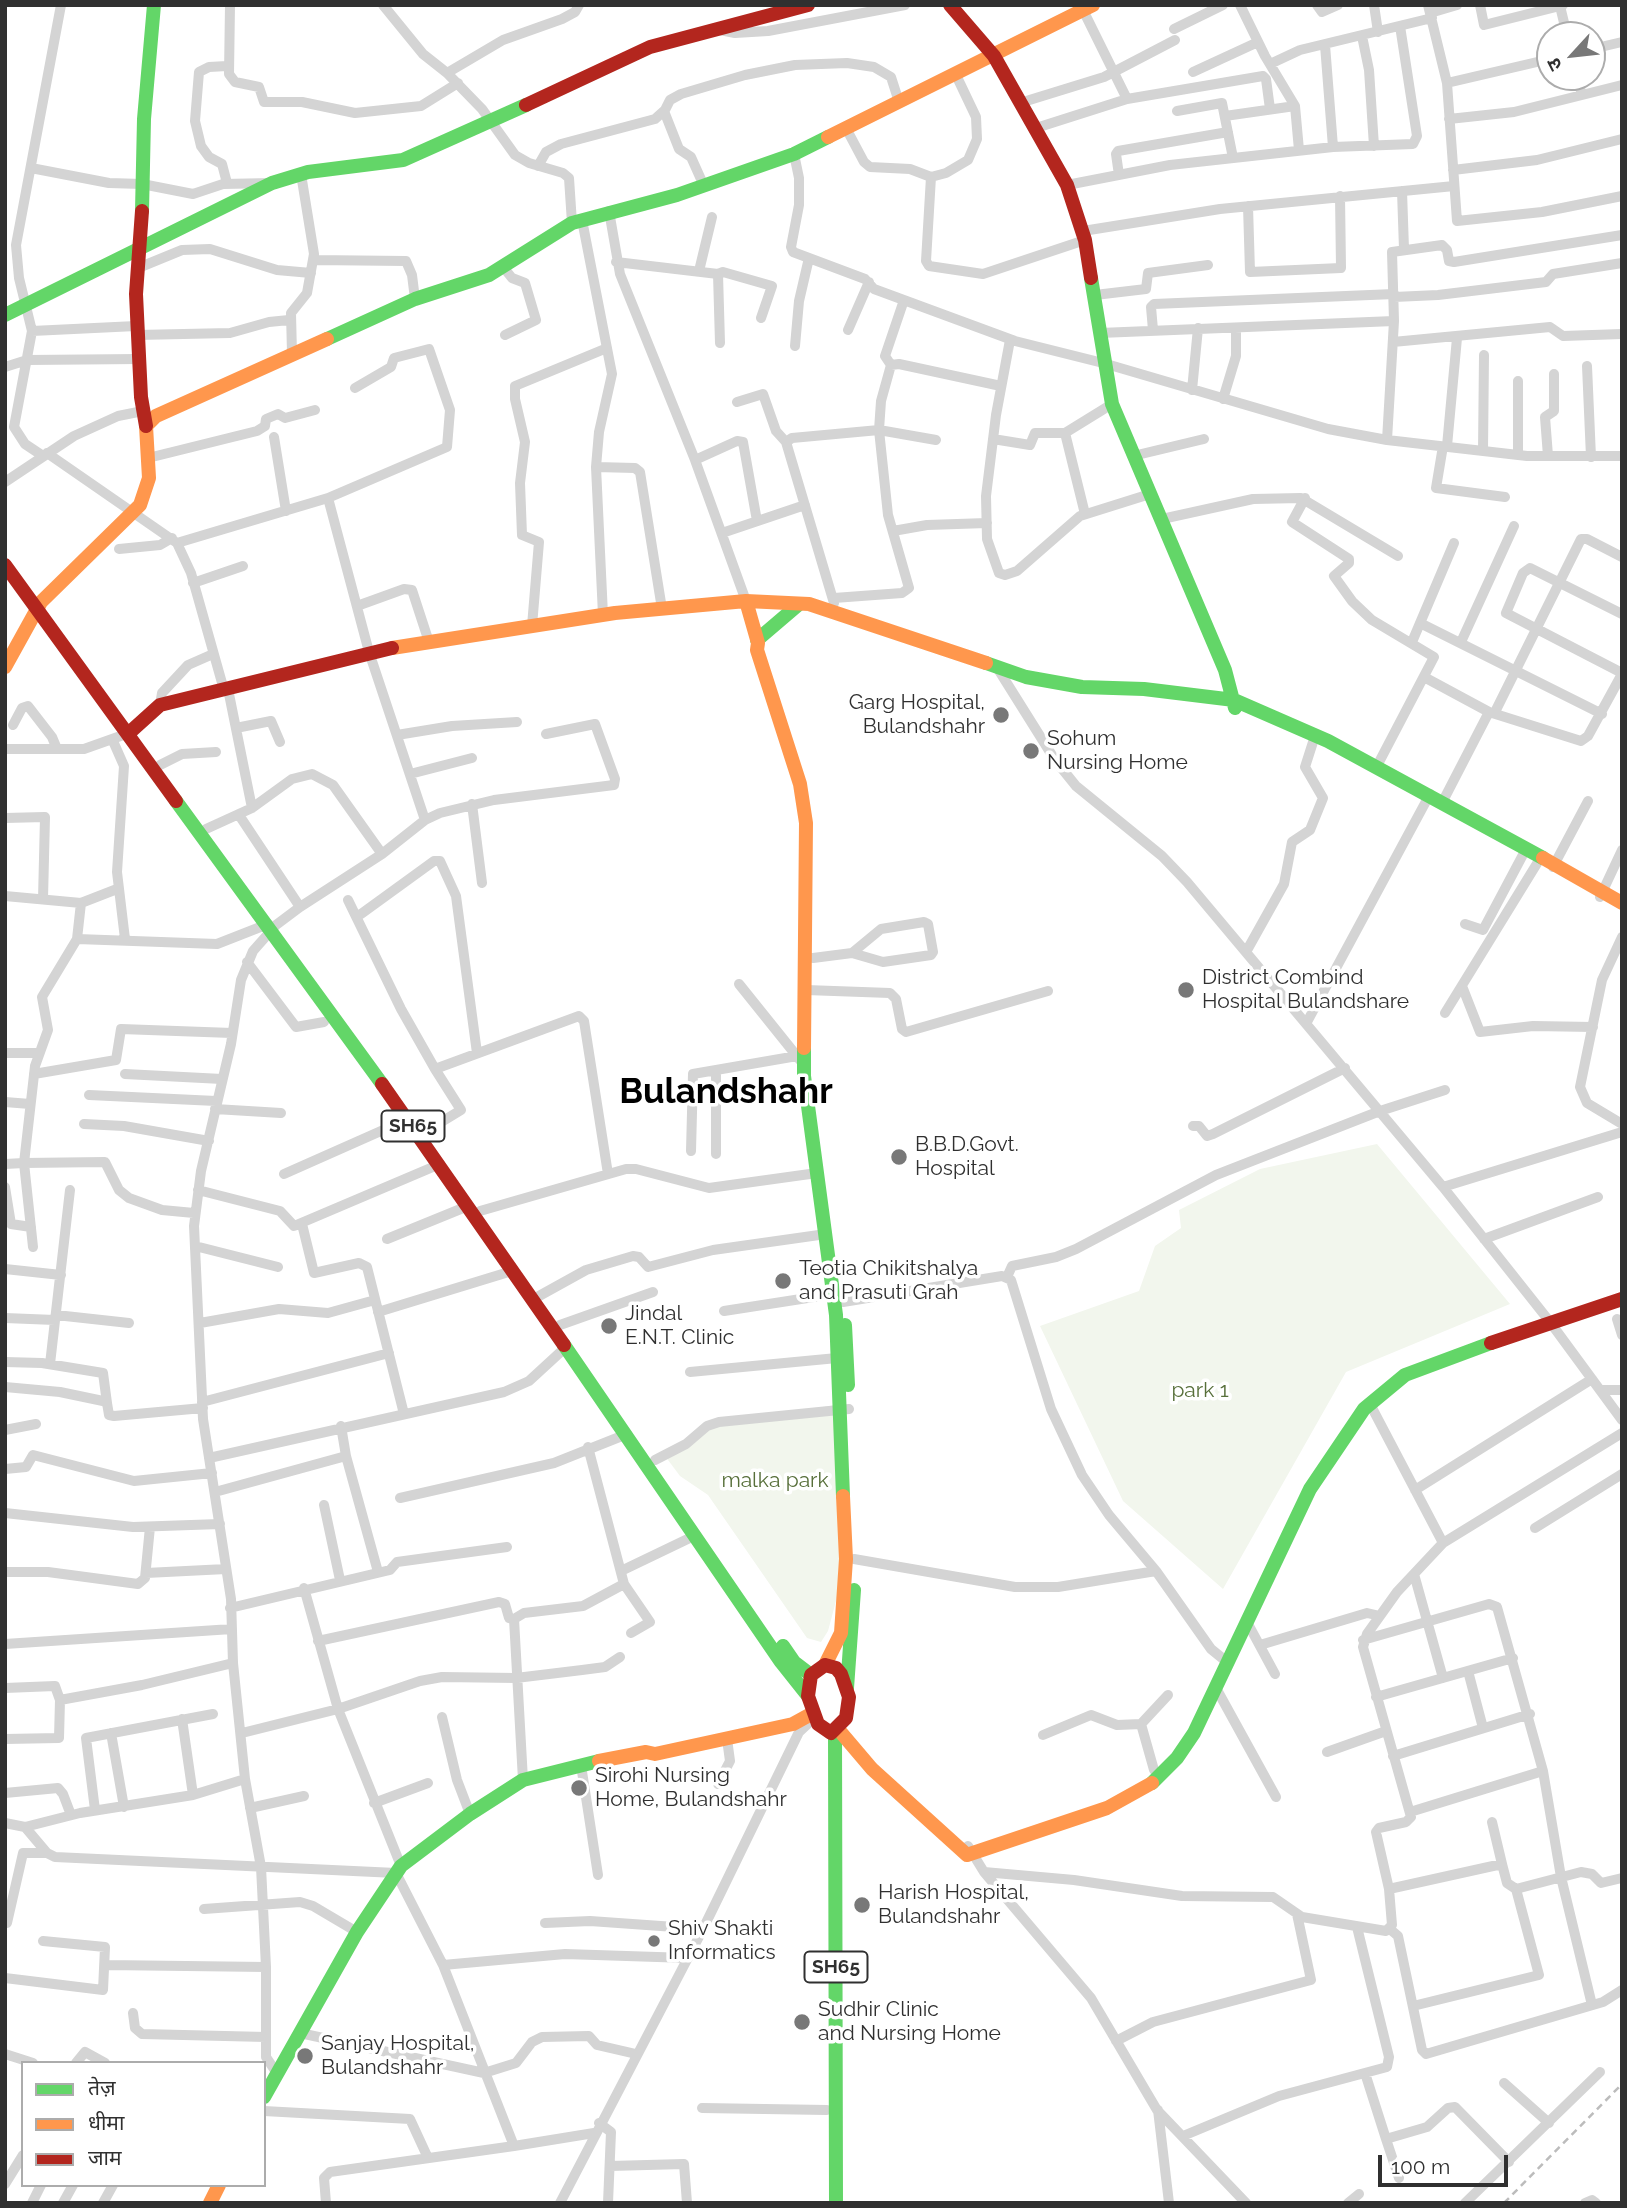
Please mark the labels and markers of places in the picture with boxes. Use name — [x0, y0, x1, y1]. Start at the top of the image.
place label: Garg Hospital, Bulandshahr — [849, 690, 985, 740]
marker: Garg Hospital, Bulandshahr — [991, 705, 1011, 725]
place label: Sohum Nursing Home — [1047, 726, 1188, 776]
marker: Sohum Nursing Home — [1021, 741, 1041, 761]
place label: District Combind Hospital Bulandshare — [1202, 965, 1409, 1015]
marker: District Combind Hospital Bulandshare — [1176, 980, 1196, 1000]
place label: B.B.D.Govt. Hospital — [915, 1132, 1019, 1182]
marker: B.B.D.Govt. Hospital — [889, 1147, 909, 1167]
place label: Teotia Chikitshalya and Prasuti Grah — [799, 1256, 978, 1306]
marker: Teotia Chikitshalya and Prasuti Grah — [773, 1271, 793, 1291]
place label: Jindal E.N.T. Clinic — [625, 1301, 734, 1351]
marker: Jindal E.N.T. Clinic — [599, 1316, 619, 1336]
place label: Sirohi Nursing Home, Bulandshahr — [595, 1763, 787, 1813]
marker: Sirohi Nursing Home, Bulandshahr — [569, 1778, 589, 1798]
place label: Harish Hospital, Bulandshahr — [878, 1880, 1029, 1930]
marker: Harish Hospital, Bulandshahr — [852, 1895, 872, 1915]
place label: Shiv Shakti Informatics — [668, 1916, 776, 1966]
marker: Shiv Shakti Informatics — [646, 1933, 662, 1949]
place label: Sudhir Clinic and Nursing Home — [818, 1997, 1001, 2047]
marker: Sudhir Clinic and Nursing Home — [792, 2012, 812, 2032]
place label: Sanjay Hospital, Bulandshahr — [321, 2031, 474, 2081]
marker: Sanjay Hospital, Bulandshahr — [295, 2046, 315, 2066]

